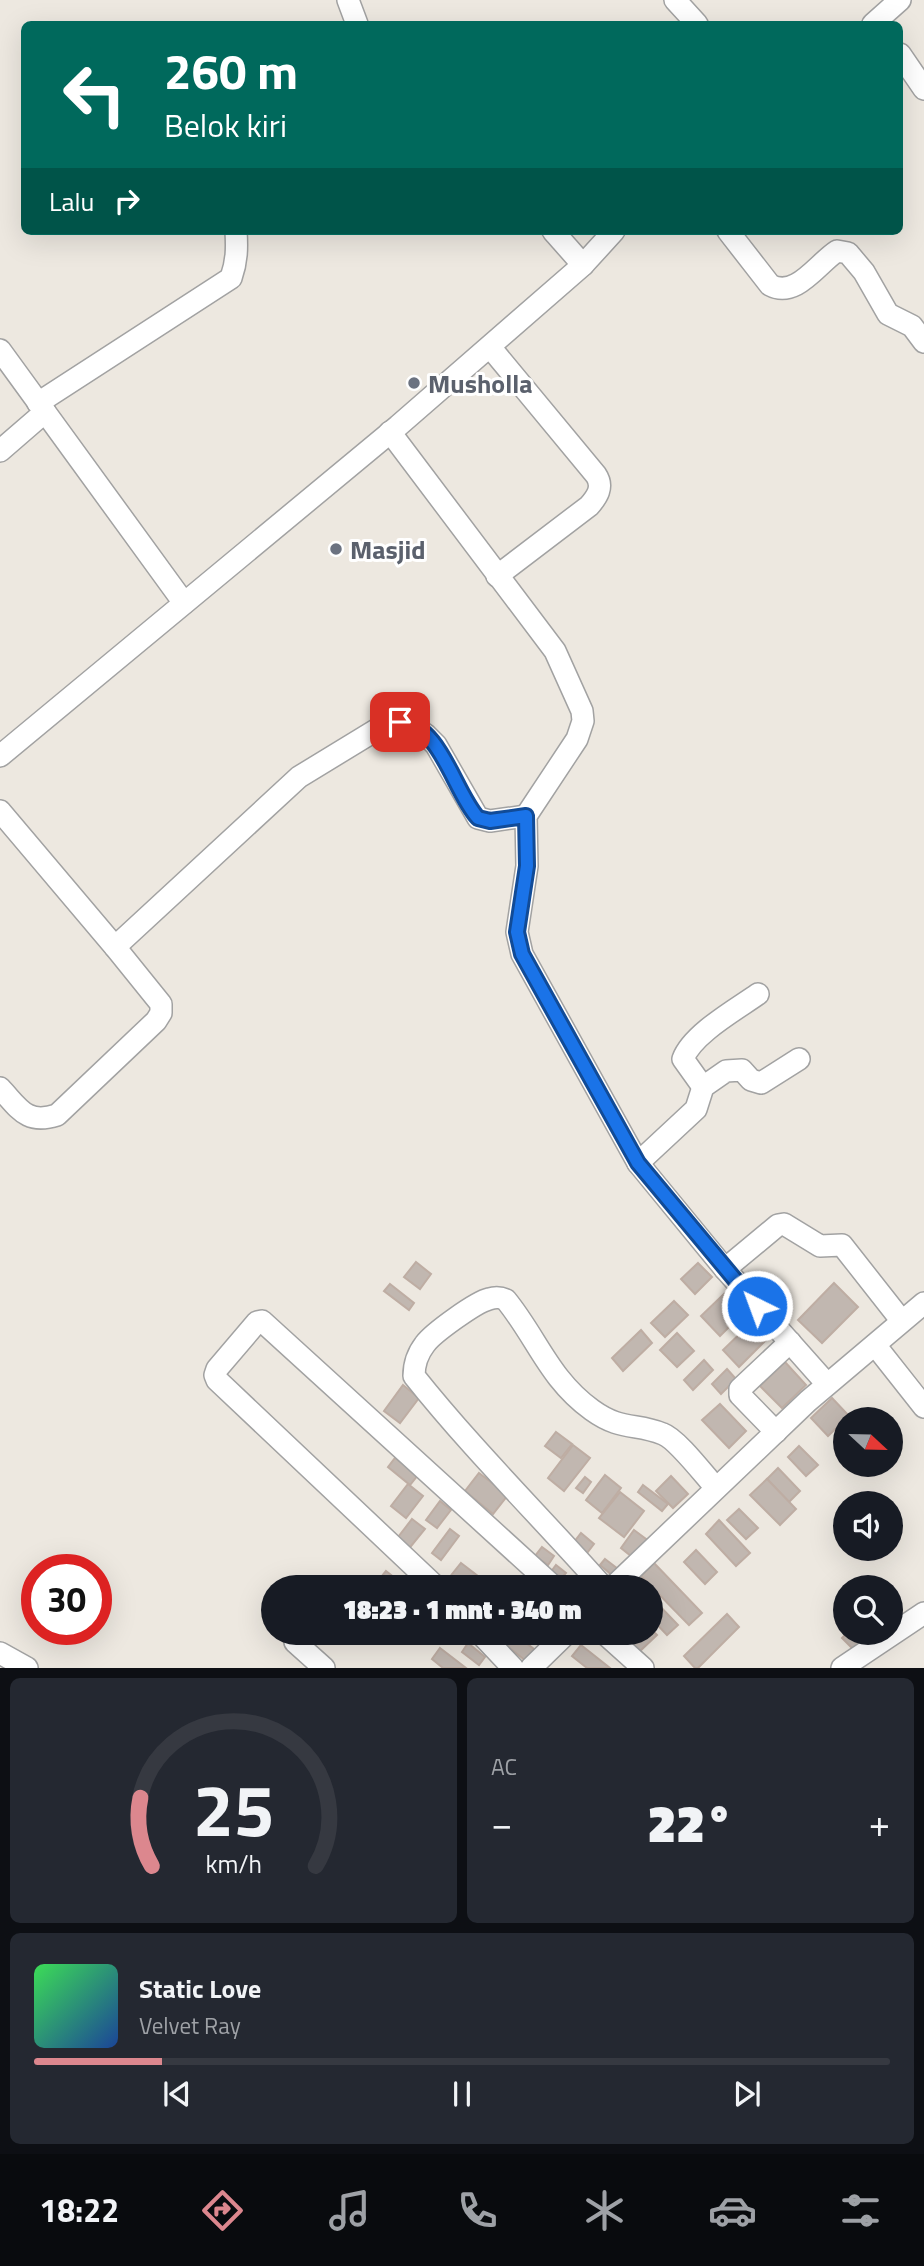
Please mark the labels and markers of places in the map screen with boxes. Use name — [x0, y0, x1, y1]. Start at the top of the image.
place label: Musholla — [428, 364, 533, 403]
marker: Musholla — [406, 375, 422, 391]
place label: Masjid — [350, 530, 426, 569]
marker: Masjid — [328, 541, 344, 557]
pin — [370, 692, 430, 752]

